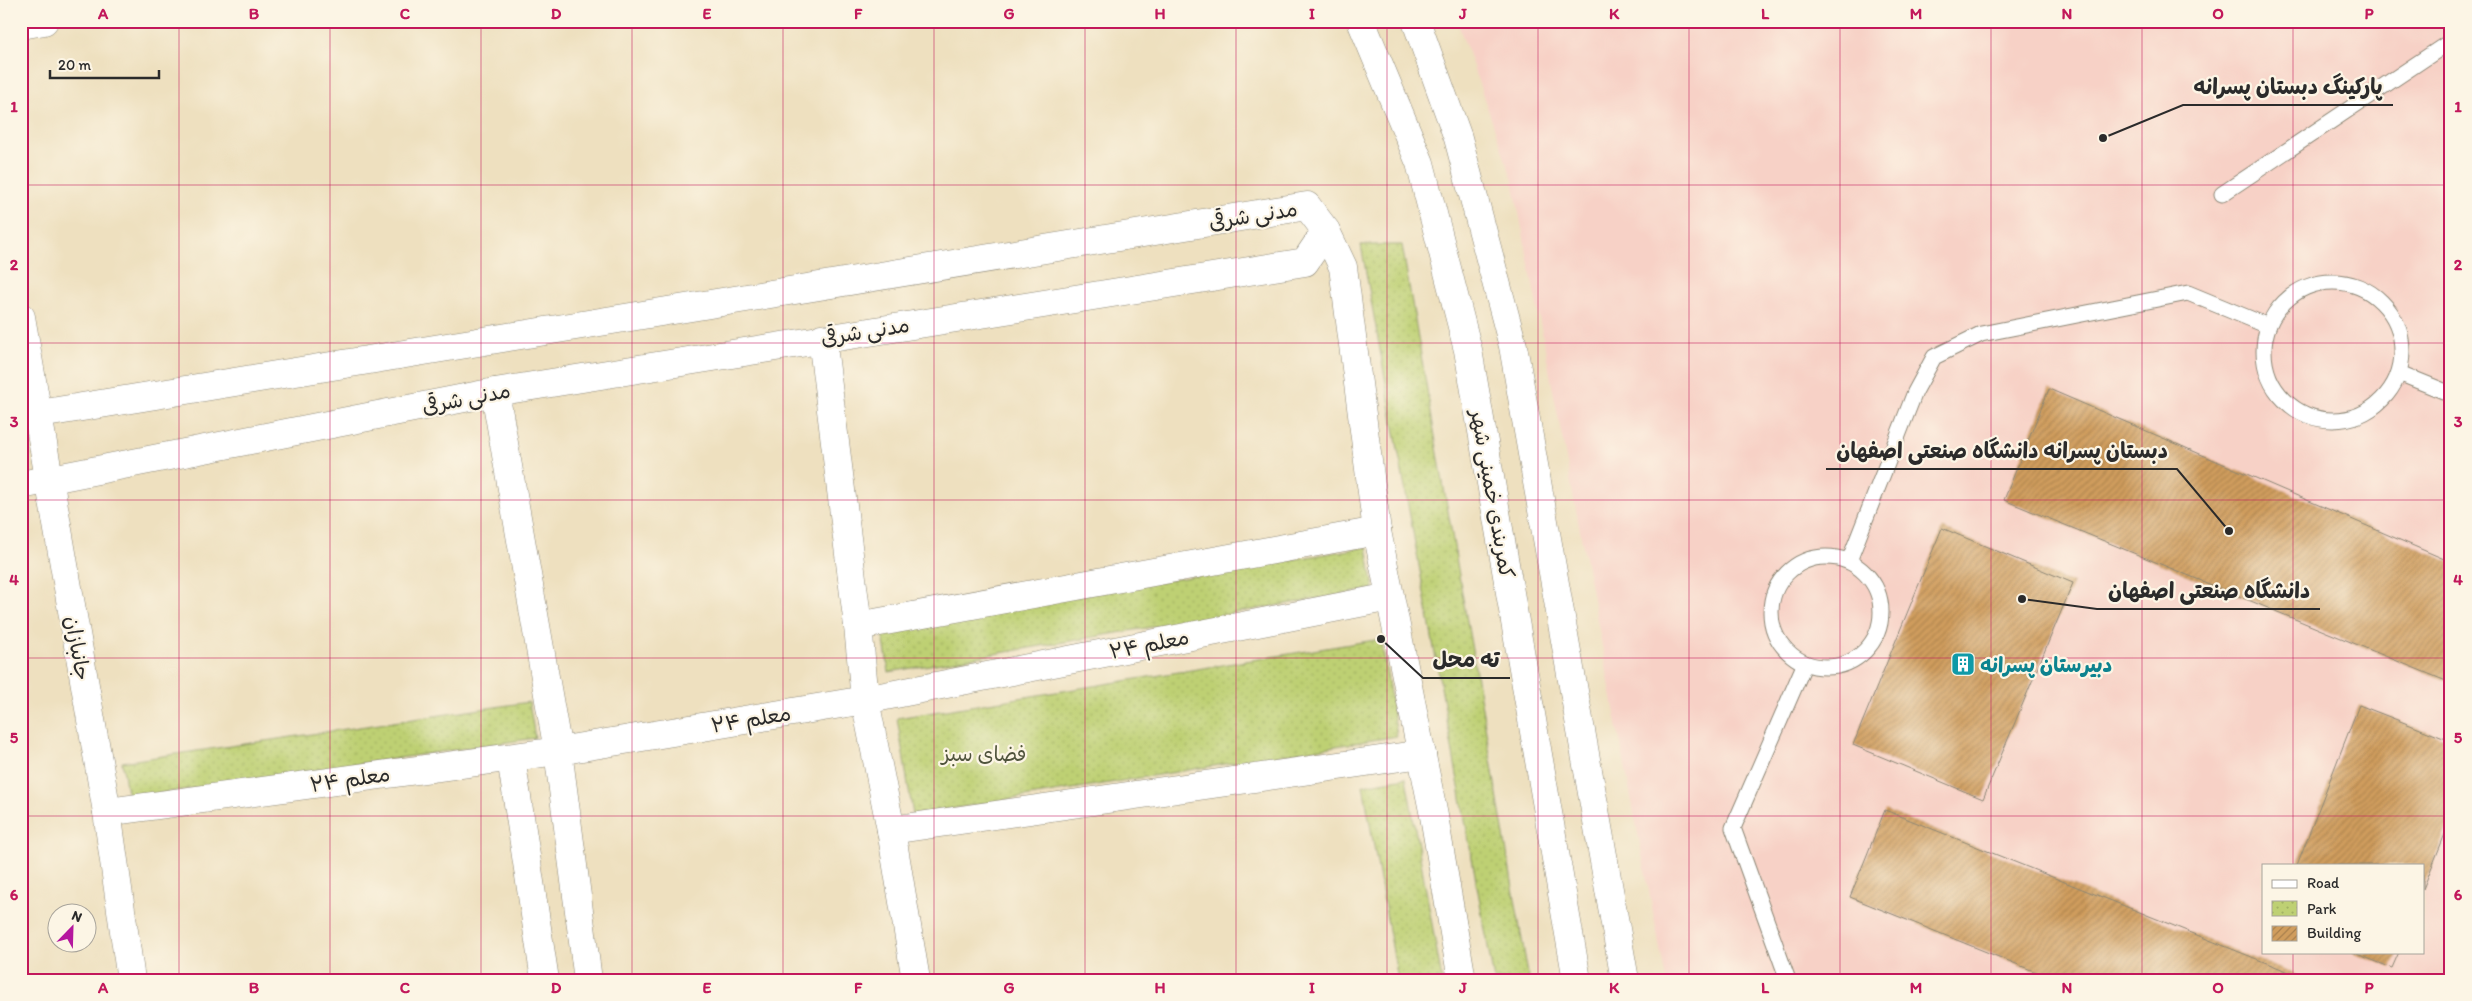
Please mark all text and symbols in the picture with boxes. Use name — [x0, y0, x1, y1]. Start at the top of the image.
text: A — [97, 4, 109, 23]
text: B — [249, 4, 260, 23]
text: C — [400, 4, 411, 23]
text: D — [551, 4, 562, 23]
text: E — [703, 4, 712, 23]
text: F — [854, 4, 863, 23]
text: G — [1003, 4, 1015, 23]
text: H — [1154, 4, 1166, 23]
text: I — [1309, 4, 1315, 23]
text: J — [1458, 4, 1467, 23]
text: K — [1609, 4, 1620, 23]
text: L — [1761, 4, 1770, 23]
text: M — [1910, 4, 1922, 23]
text: N — [2062, 4, 2072, 23]
text: O — [2212, 4, 2224, 23]
text: P — [2364, 4, 2374, 23]
scale bar — [50, 48, 159, 80]
text: 20 m — [58, 56, 92, 74]
callout: پارکینگ دبستان پسرانه — [2183, 68, 2393, 105]
text: پارکینگ دبستان پسرانه — [2193, 73, 2383, 101]
text: 1 — [10, 97, 18, 116]
text: 1 — [2454, 97, 2462, 116]
street label: مدنی شرقی — [1207, 196, 1300, 236]
text: 2 — [10, 255, 19, 274]
text: 2 — [2454, 255, 2463, 274]
street label: مدنی شرقی — [819, 312, 912, 352]
street label: مدنی شرقی — [420, 377, 513, 421]
street label: کمربندی خمینی شهر — [1464, 406, 1520, 580]
text: 3 — [10, 412, 19, 431]
text: 3 — [2454, 412, 2463, 431]
callout: دبستان پسرانه دانشگاه صنعتی اصفهان — [1826, 432, 2177, 469]
text: دبستان پسرانه دانشگاه صنعتی اصفهان — [1836, 437, 2168, 465]
text: 4 — [9, 570, 19, 589]
text: 4 — [2453, 570, 2463, 589]
callout: دانشگاه صنعتی اصفهان — [2097, 572, 2320, 609]
text: دانشگاه صنعتی اصفهان — [2108, 577, 2310, 605]
street label: جانبازان — [59, 614, 96, 682]
street label: معلم ۲۴ — [1107, 624, 1192, 668]
callout: ته محل — [1423, 641, 1510, 678]
text: ته محل — [1432, 646, 1500, 673]
building icon: دبیرستان پسرانه — [1950, 651, 1976, 677]
place label: دبیرستان پسرانه — [1980, 652, 2112, 678]
street label: معلم ۲۴ — [709, 700, 793, 742]
text: 5 — [10, 728, 19, 747]
text: 5 — [2454, 728, 2463, 747]
park label: فضای سبز — [940, 741, 1026, 767]
street label: معلم ۲۴ — [308, 761, 392, 801]
legend — [2262, 864, 2424, 954]
text: Road — [2307, 874, 2340, 892]
text: 6 — [10, 885, 19, 904]
text: 6 — [2454, 885, 2463, 904]
text: Park — [2307, 900, 2337, 918]
north arrow — [48, 904, 98, 954]
text: N — [69, 907, 85, 926]
text: Building — [2307, 924, 2361, 942]
text: A — [97, 978, 109, 997]
text: B — [249, 978, 260, 997]
text: C — [400, 978, 411, 997]
text: D — [551, 978, 562, 997]
text: E — [703, 978, 712, 997]
text: F — [854, 978, 863, 997]
text: G — [1003, 978, 1015, 997]
text: H — [1154, 978, 1166, 997]
text: I — [1309, 978, 1315, 997]
text: J — [1458, 978, 1467, 997]
text: K — [1609, 978, 1620, 997]
text: L — [1761, 978, 1770, 997]
text: M — [1910, 978, 1922, 997]
text: N — [2062, 978, 2072, 997]
text: O — [2212, 978, 2224, 997]
text: P — [2364, 978, 2374, 997]

